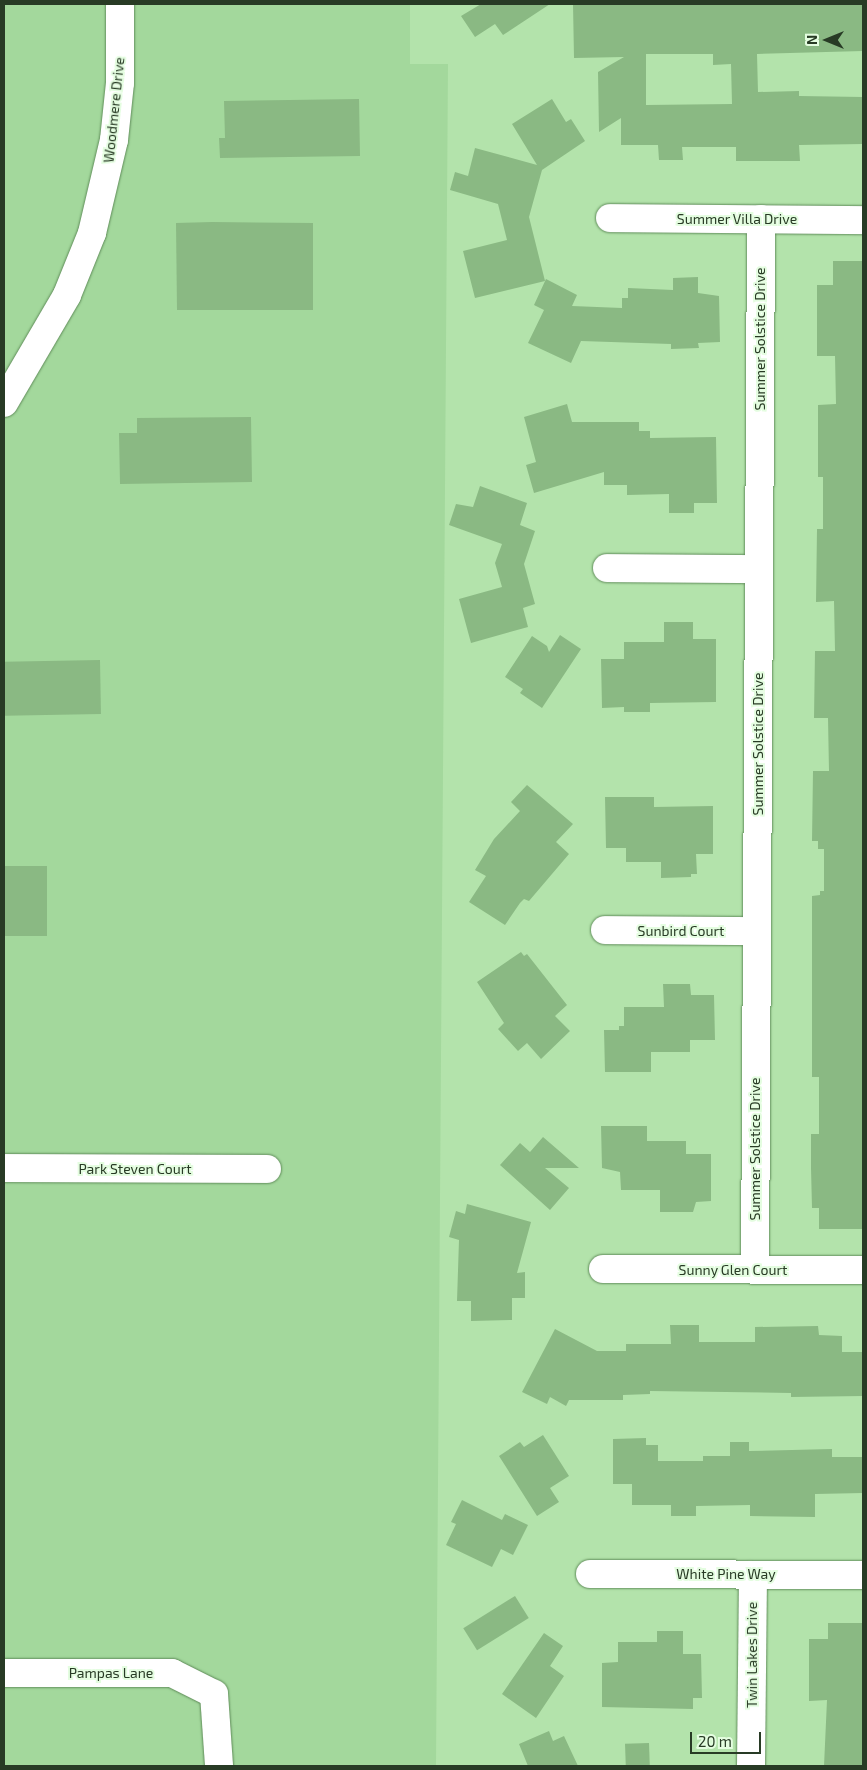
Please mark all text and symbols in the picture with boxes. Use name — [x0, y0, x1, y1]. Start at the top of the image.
north arrow — [802, 15, 852, 65]
text: N — [803, 35, 820, 45]
street label: Woodmere Drive — [100, 56, 128, 164]
street label: Summer Villa Drive — [677, 211, 797, 227]
street label: Summer Solstice Drive — [752, 267, 768, 411]
street label: Summer Solstice Drive — [750, 672, 766, 816]
street label: Sunbird Court — [638, 923, 724, 939]
street label: Summer Solstice Drive — [747, 1077, 763, 1221]
street label: Park Steven Court — [78, 1161, 192, 1177]
street label: Sunny Glen Court — [678, 1262, 788, 1278]
street label: White Pine Way — [676, 1566, 776, 1582]
street label: Twin Lakes Drive — [744, 1602, 760, 1708]
street label: Pampas Lane — [69, 1665, 153, 1681]
scale bar — [692, 1722, 763, 1754]
text: 20 m — [698, 1732, 732, 1750]

